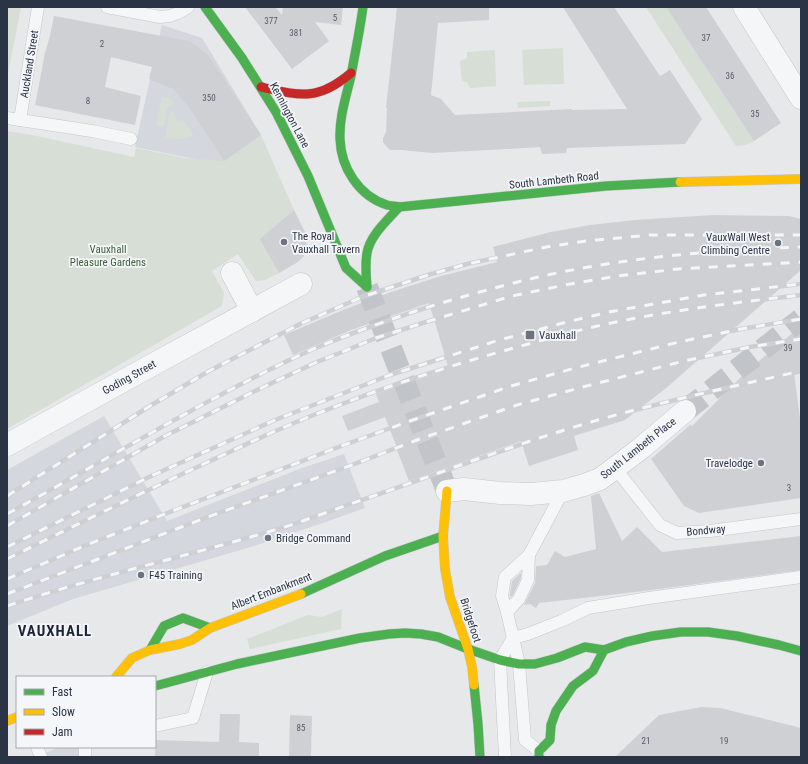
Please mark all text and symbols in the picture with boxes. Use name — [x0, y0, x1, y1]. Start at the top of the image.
house number: 5 — [333, 13, 338, 23]
house number: 377 — [264, 16, 278, 26]
house number: 381 — [289, 28, 303, 38]
street label: Auckland Street — [18, 29, 41, 99]
house number: 37 — [702, 33, 711, 43]
house number: 2 — [100, 39, 105, 49]
house number: 36 — [726, 71, 734, 81]
street label: Kennington Lane — [267, 80, 312, 150]
house number: 350 — [202, 93, 216, 103]
house number: 8 — [86, 96, 90, 106]
house number: 35 — [751, 109, 760, 119]
street label: South Lambeth Road — [509, 169, 600, 192]
place label: The Royal Vauxhall Tavern — [292, 230, 360, 256]
place label: VauxWall West Climbing Centre — [701, 231, 770, 257]
marker: The Royal Vauxhall Tavern — [279, 237, 289, 247]
marker: VauxWall West Climbing Centre — [773, 238, 783, 248]
park label: Vauxhall Pleasure Gardens — [70, 243, 146, 269]
marker: Vauxhall — [524, 329, 536, 341]
place label: Vauxhall — [539, 329, 576, 342]
house number: 39 — [784, 343, 792, 353]
street label: Goding Street — [100, 357, 158, 397]
street label: South Lambeth Place — [598, 415, 679, 482]
place label: Travelodge — [705, 457, 753, 470]
marker: Travelodge — [756, 458, 766, 468]
house number: 3 — [787, 483, 791, 493]
street label: Bondway — [686, 522, 727, 539]
place label: Bridge Command — [276, 532, 351, 545]
marker: Bridge Command — [263, 533, 273, 543]
place label: F45 Training — [149, 569, 202, 582]
marker: F45 Training — [136, 570, 146, 580]
street label: Albert Embankment — [229, 570, 313, 613]
street label: Bridgefoot — [457, 596, 484, 644]
district label: VAUXHALL — [18, 622, 92, 640]
legend — [16, 676, 156, 748]
text: Fast — [52, 685, 73, 699]
text: Slow — [52, 705, 75, 719]
house number: 85 — [297, 723, 306, 733]
text: Jam — [52, 725, 73, 739]
house number: 21 — [642, 736, 650, 746]
house number: 19 — [720, 736, 728, 746]

